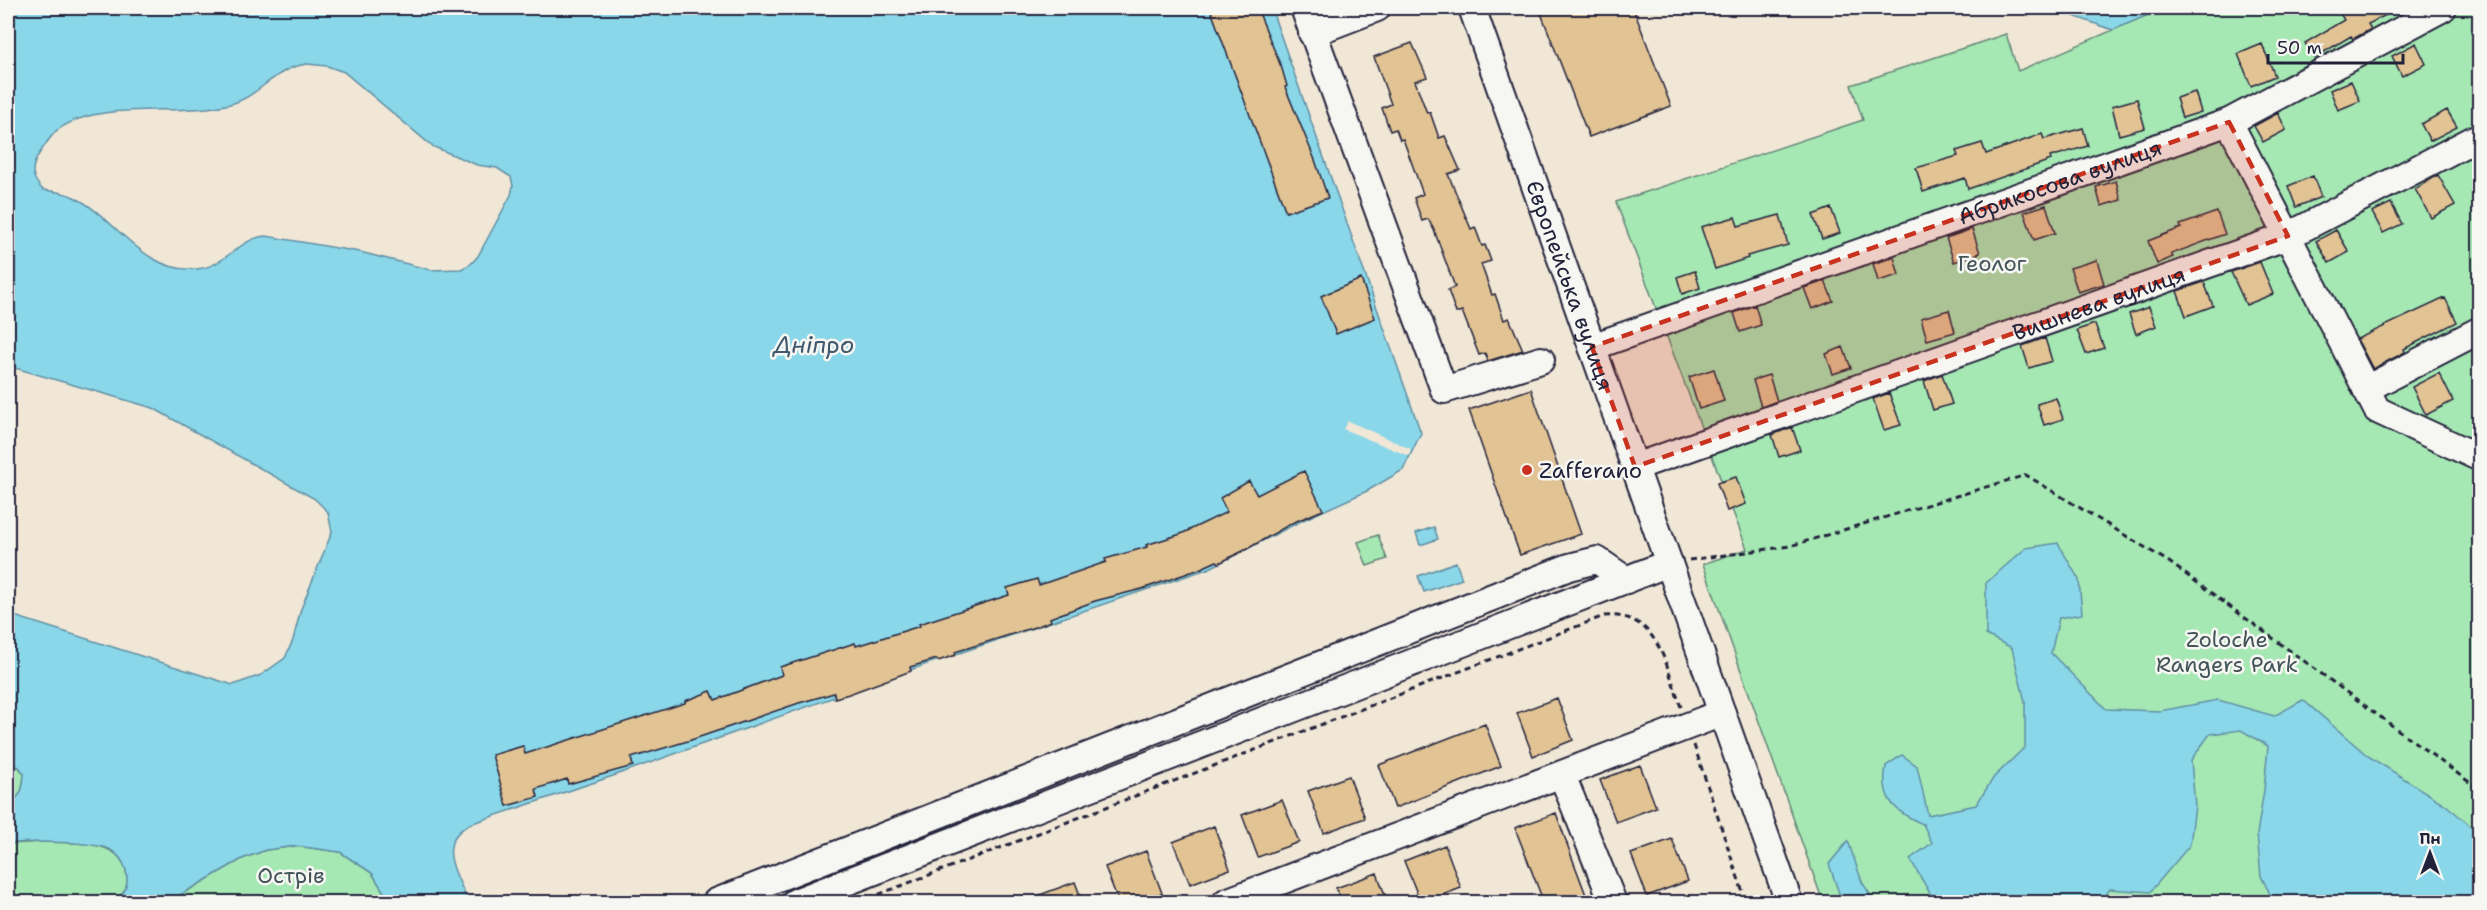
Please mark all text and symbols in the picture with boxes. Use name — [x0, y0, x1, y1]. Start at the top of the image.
scale bar — [2268, 27, 2403, 65]
text: 50 m — [2277, 36, 2322, 60]
street label: Абрикосова вулиця — [1954, 133, 2166, 232]
street label: Європейська вулиця — [1519, 176, 1620, 394]
park label: Геолог — [1957, 249, 2027, 278]
street label: Вишнева вулиця — [2009, 260, 2189, 347]
water label: Дніпро — [772, 329, 854, 361]
place label: Zafferano — [1539, 456, 1642, 485]
marker: Zafferano — [1520, 463, 1534, 477]
park label: Zoloche Rangers Park — [2156, 625, 2298, 679]
north arrow — [2400, 823, 2460, 883]
text: Пн — [2419, 828, 2441, 849]
park label: Острів — [257, 861, 325, 890]

